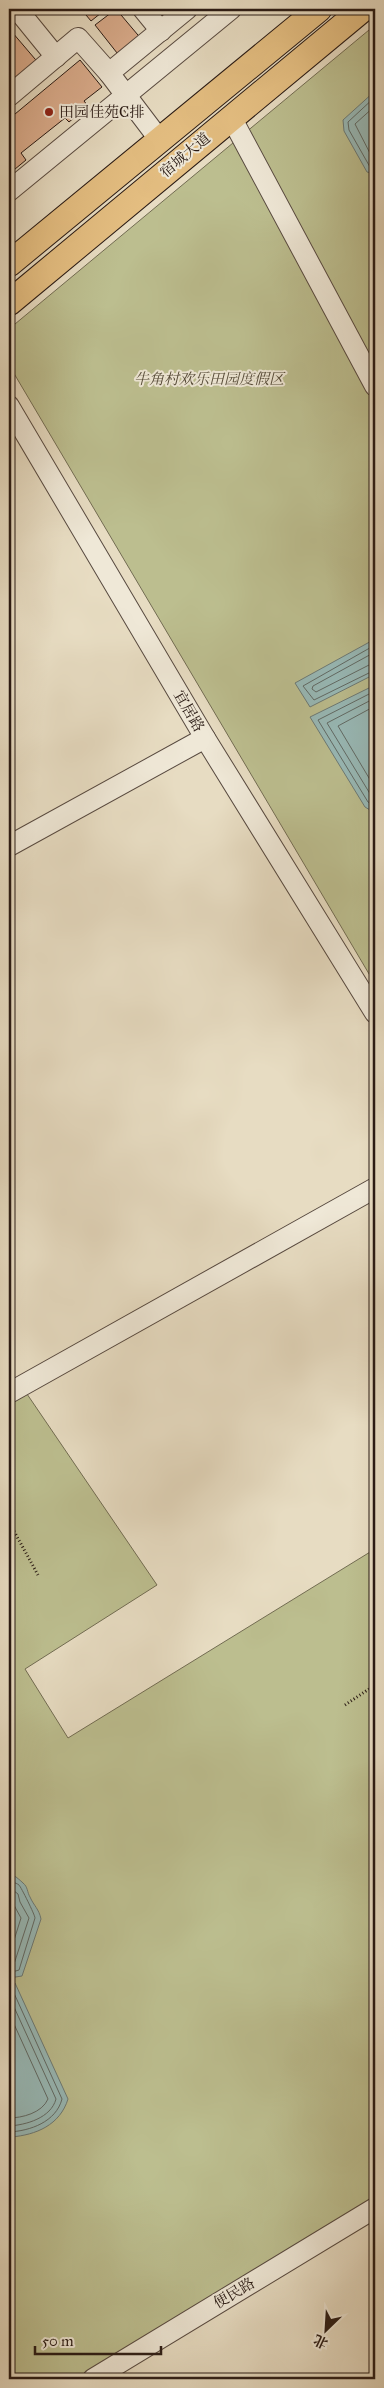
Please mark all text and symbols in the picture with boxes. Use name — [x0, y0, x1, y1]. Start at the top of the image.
place label: 田园佳苑C排 — [59, 103, 144, 121]
marker: 田园佳苑C排 — [43, 106, 55, 118]
street label: 宿城大道 — [156, 129, 214, 181]
park label: 牛角村欢乐田园度假区 — [134, 370, 286, 388]
street label: 宜居路 — [170, 687, 208, 735]
street label: 便民路 — [210, 2274, 258, 2312]
north arrow — [302, 2306, 352, 2356]
scale bar — [35, 2323, 161, 2355]
text: 北 — [311, 2331, 331, 2352]
text: 50 m — [42, 2332, 74, 2350]

